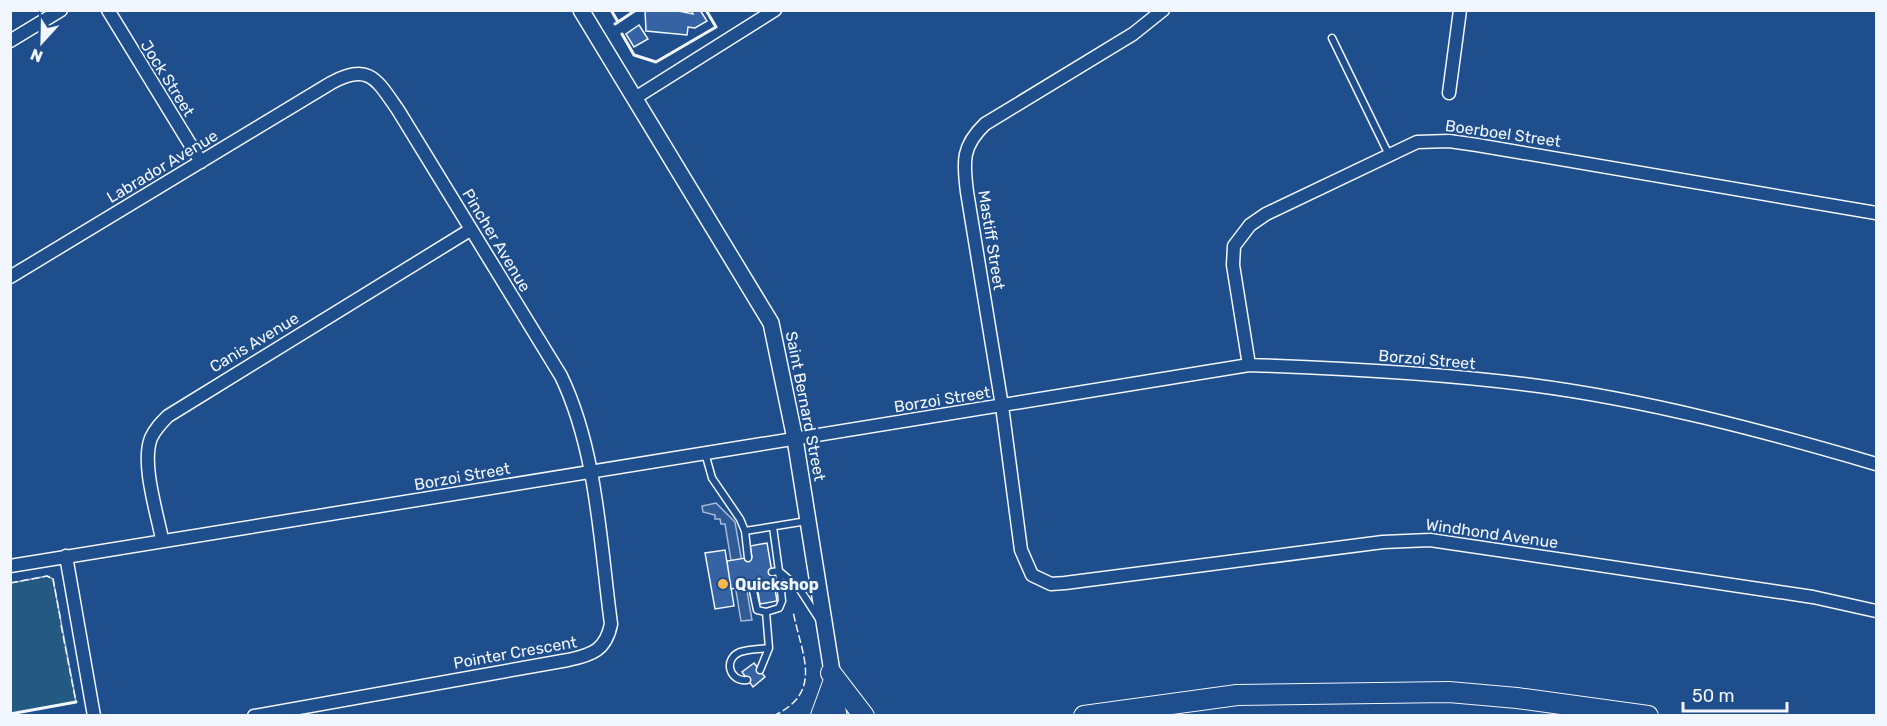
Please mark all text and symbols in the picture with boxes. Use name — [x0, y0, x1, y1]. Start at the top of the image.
north arrow — [12, 12, 72, 72]
street label: Jock Street — [137, 37, 199, 120]
text: N — [28, 44, 45, 66]
street label: Boerboel Street — [1444, 116, 1562, 151]
street label: Labrador Avenue — [103, 126, 221, 207]
street label: Pincher Avenue — [458, 185, 535, 295]
street label: Mastiff Street — [974, 189, 1009, 291]
street label: Canis Avenue — [206, 308, 302, 377]
street label: Saint Bernard Street — [782, 330, 829, 483]
street label: Borzoi Street — [1378, 346, 1476, 373]
street label: Borzoi Street — [893, 383, 992, 416]
street label: Borzoi Street — [413, 459, 512, 494]
street label: Windhond Avenue — [1424, 515, 1559, 552]
place label: Quickshop — [735, 575, 819, 594]
marker: Quickshop — [716, 577, 730, 591]
street label: Pointer Crescent — [452, 632, 578, 673]
scale bar — [1683, 675, 1786, 713]
text: 50 m — [1692, 685, 1735, 707]

